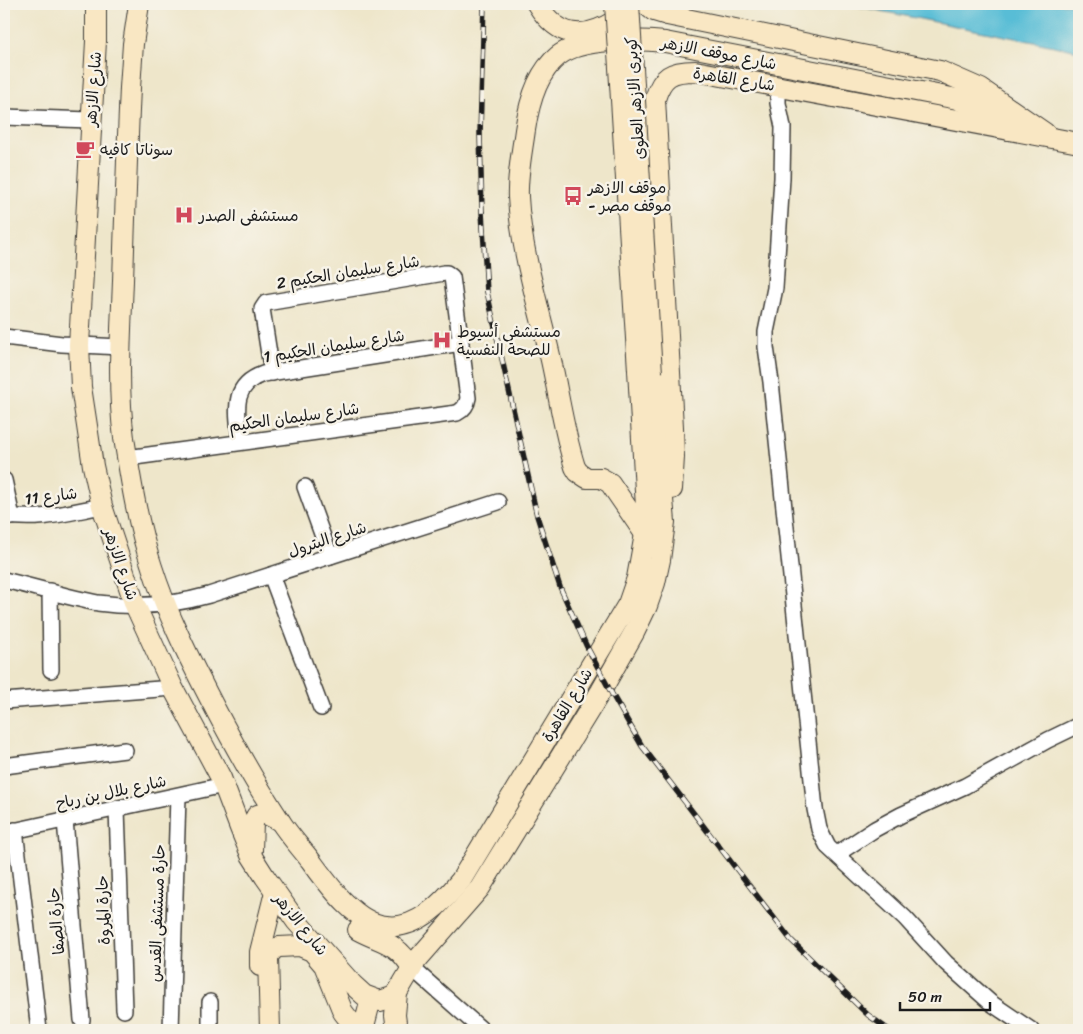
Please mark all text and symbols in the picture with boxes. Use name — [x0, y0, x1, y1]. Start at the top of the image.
street label: شارع موقف الازهر — [657, 27, 779, 78]
street label: كوبرى الازهر العلوى — [616, 35, 654, 161]
street label: شارع الازهر — [76, 51, 110, 129]
street label: شارع القاهرة — [691, 58, 777, 100]
place label: سوناتا كافيه — [100, 135, 173, 164]
cafe icon: سوناتا كافيه — [74, 138, 96, 160]
place label: موقف الازهر - موقف مصر — [586, 173, 672, 220]
bus stop icon: موقف الازهر - موقف مصر — [562, 185, 584, 207]
place label: مستشفى الصدر — [197, 201, 298, 230]
hospital icon: مستشفى الصدر — [173, 204, 195, 226]
street label: شارع سليمان الحكيم 2 — [274, 246, 422, 298]
place label: مستشفى أسيوط للصحة النفسية — [457, 317, 561, 364]
street label: شارع سليمان الحكيم 1 — [261, 321, 407, 371]
hospital icon: مستشفى أسيوط للصحة النفسية — [431, 329, 453, 351]
street label: شارع سليمان الحكيم — [227, 394, 361, 440]
street label: شارع 11 — [23, 478, 79, 514]
street label: شارع البترول — [284, 513, 370, 565]
street label: شارع الازهر — [94, 522, 147, 604]
street label: شارع القاهرة — [533, 662, 601, 748]
street label: شارع بلال بن رباح — [53, 766, 169, 818]
street label: حارة مستشفى القدس — [140, 844, 174, 982]
street label: حارة المروة — [87, 875, 119, 945]
street label: شارع الازهر — [265, 884, 336, 962]
street label: حارة الصفا — [39, 886, 73, 956]
scale bar — [900, 979, 990, 1011]
text: 50 m — [908, 984, 943, 1010]

